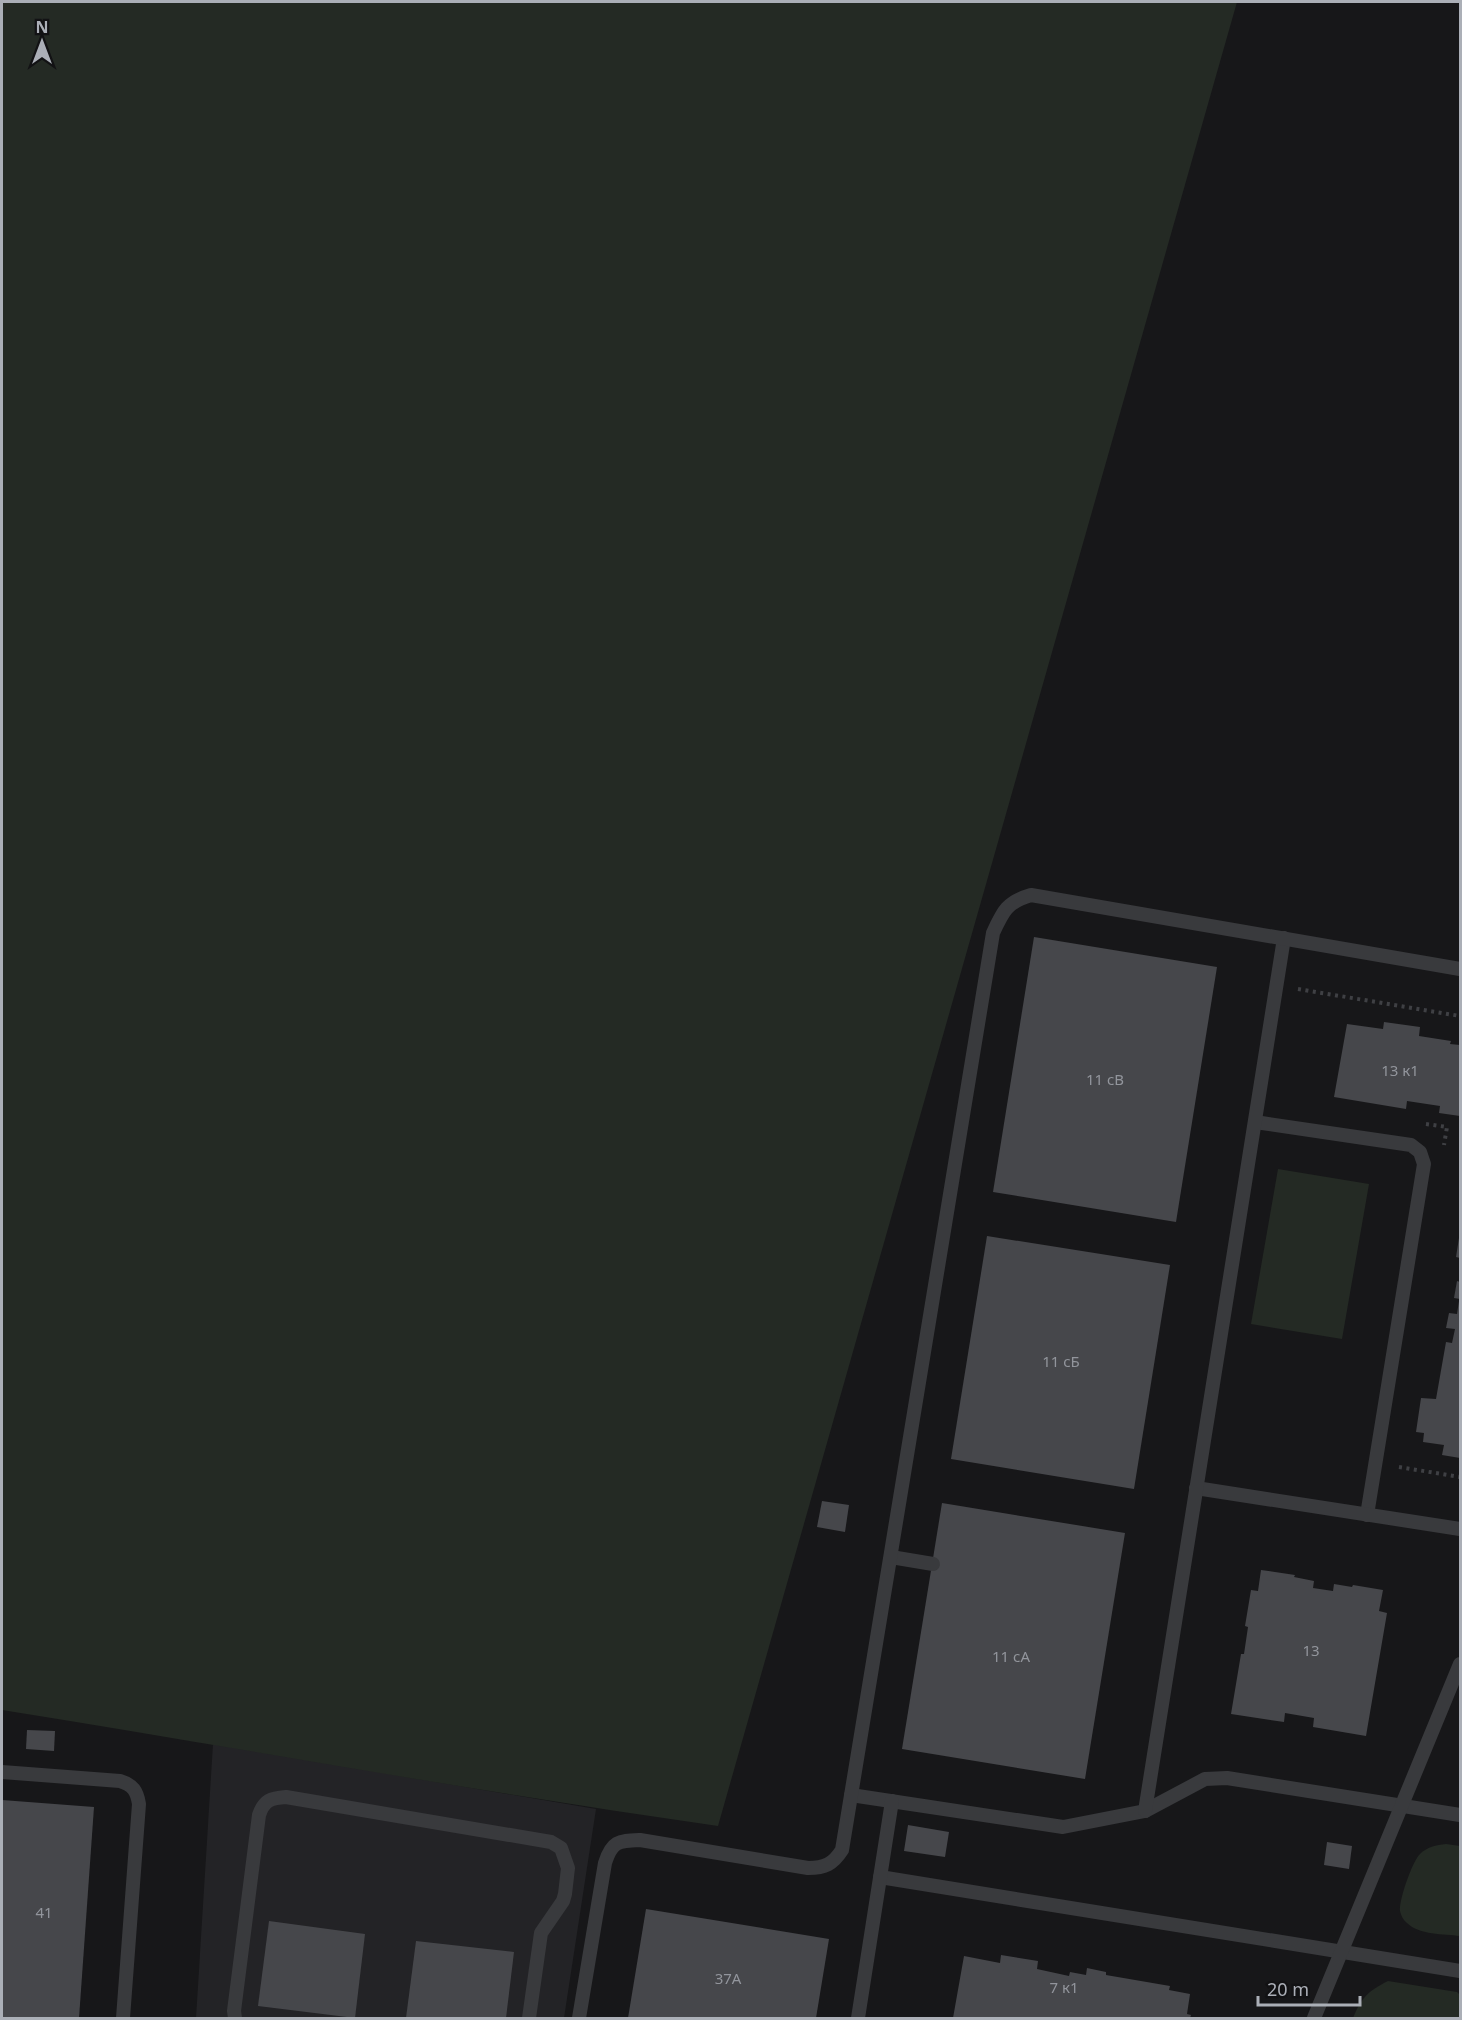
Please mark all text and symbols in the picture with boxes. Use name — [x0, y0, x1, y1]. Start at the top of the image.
north arrow — [12, 12, 72, 72]
text: N — [35, 16, 49, 38]
house number: 13 к1 — [1381, 1060, 1419, 1080]
house number: 11 сВ — [1086, 1069, 1124, 1089]
house number: 11 сБ — [1042, 1351, 1080, 1371]
house number: 13 — [1302, 1640, 1320, 1660]
house number: 11 сА — [992, 1646, 1030, 1666]
house number: 41 — [35, 1902, 53, 1922]
house number: 37А — [715, 1968, 742, 1988]
scale bar — [1258, 1969, 1360, 2007]
house number: 7 к1 — [1049, 1977, 1079, 1997]
text: 20 m — [1267, 1977, 1309, 2001]

